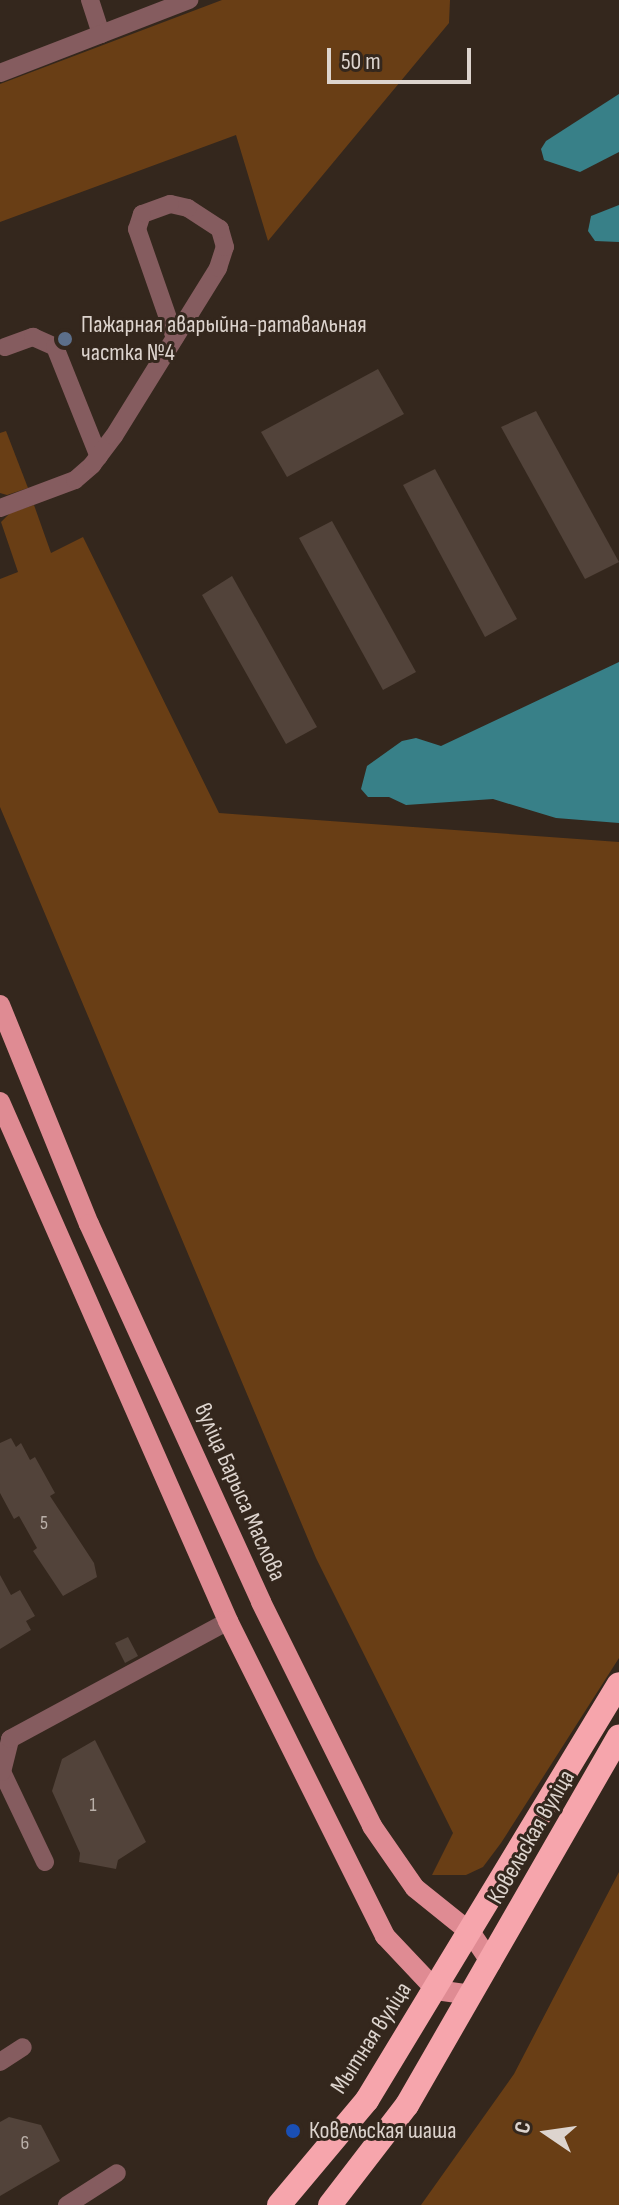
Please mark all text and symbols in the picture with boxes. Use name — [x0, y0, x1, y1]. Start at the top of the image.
scale bar — [331, 32, 475, 82]
text: 50 m — [341, 47, 381, 76]
place label: Пажарная аварыйна-ратавальная частка №4 — [81, 311, 367, 367]
marker: Пажарная аварыйна-ратавальная частка №4 — [56, 330, 74, 348]
street label: вуліца Барыса Маслова — [188, 1399, 292, 1585]
house number: 5 — [40, 1511, 48, 1535]
street label: Ковельская вуліца — [481, 1765, 581, 1909]
house number: 1 — [90, 1793, 96, 1817]
street label: Мытная вуліца — [324, 1977, 418, 2099]
north arrow — [507, 2093, 587, 2173]
place label: Ковельская шаша — [309, 2117, 457, 2145]
text: С — [509, 2119, 538, 2136]
marker: Ковельская шаша — [284, 2122, 302, 2140]
house number: 6 — [21, 2131, 29, 2155]

